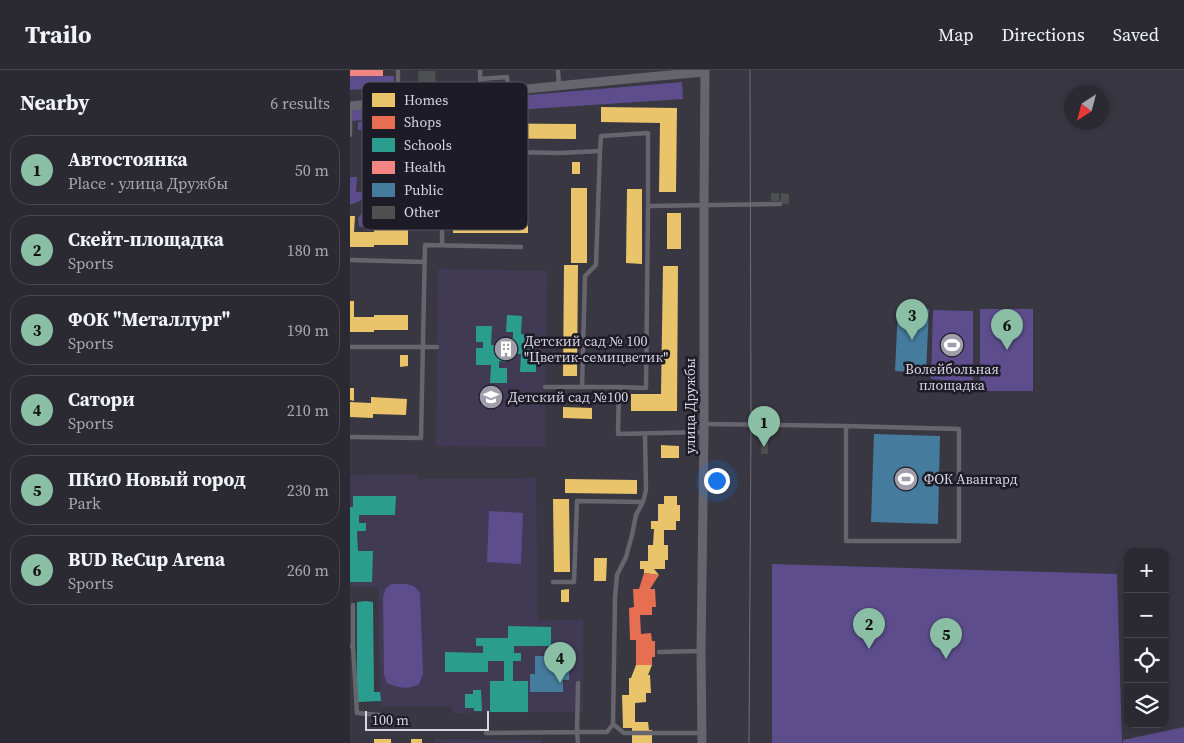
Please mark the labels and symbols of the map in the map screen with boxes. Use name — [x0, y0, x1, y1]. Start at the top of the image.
legend — [362, 82, 528, 230]
north arrow — [1064, 85, 1109, 130]
text: Homes — [404, 90, 448, 110]
text: Shops — [404, 112, 441, 132]
text: Schools — [404, 135, 452, 155]
text: Health — [404, 157, 446, 177]
text: Public — [404, 180, 444, 200]
text: Other — [404, 202, 440, 222]
pin: 3 — [896, 299, 928, 340]
pin: 6 — [991, 309, 1023, 350]
place label: Детский сад № 100 "Цветик-семицветик" — [524, 331, 668, 367]
sports icon: Волейбольная площадка — [939, 332, 965, 358]
building icon: Детский сад № 100 "Цветик-семицветик" — [493, 336, 519, 362]
street label: улица Дружбы — [680, 358, 700, 454]
place label: Волейбольная площадка — [905, 359, 999, 395]
school or university icon: Детский сад №100 — [478, 384, 504, 410]
place label: Детский сад №100 — [508, 387, 628, 407]
pin: 1 — [748, 406, 780, 447]
sports icon: ФОК Авангард — [893, 466, 919, 492]
your location — [704, 468, 730, 494]
place label: ФОК Авангард — [924, 469, 1018, 489]
pin: 2 — [853, 608, 885, 649]
pin: 5 — [930, 618, 962, 659]
pin: 4 — [544, 642, 576, 683]
scale bar — [365, 708, 489, 731]

